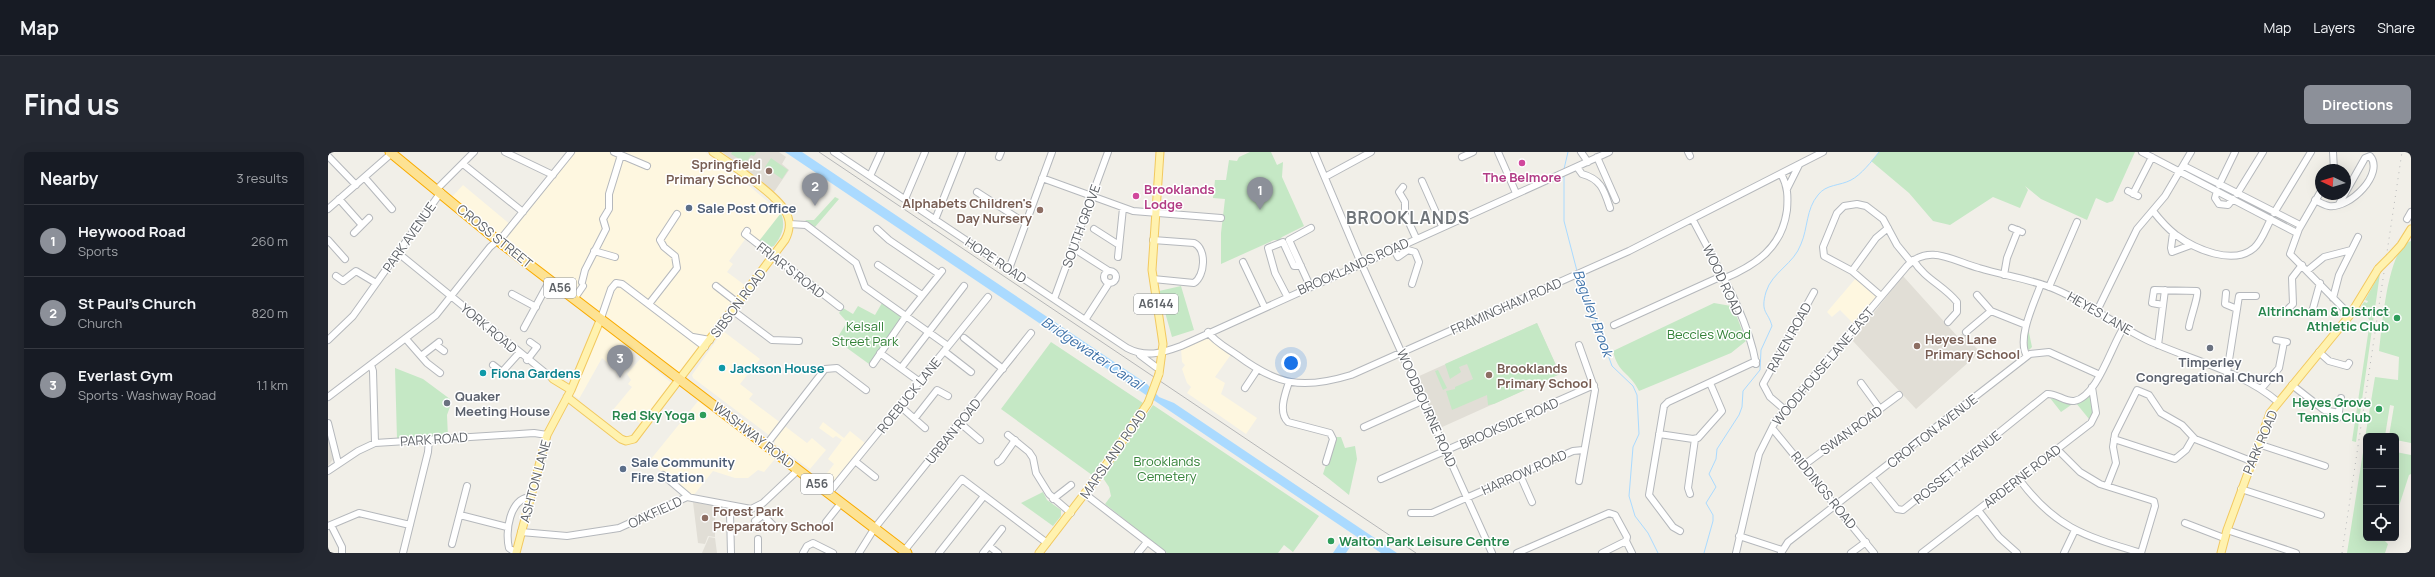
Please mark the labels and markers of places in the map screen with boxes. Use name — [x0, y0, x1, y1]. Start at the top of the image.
place label: Springfield Primary School — [666, 155, 761, 188]
marker: The Belmore — [1517, 158, 1527, 168]
marker: Springfield Primary School — [764, 166, 774, 176]
place label: The Belmore — [1483, 168, 1561, 186]
pin: 2 — [802, 173, 828, 206]
pin: 1 — [1247, 177, 1273, 210]
place label: Brooklands Lodge — [1144, 180, 1215, 213]
marker: Brooklands Lodge — [1131, 191, 1141, 201]
place label: Alphabets Children's Day Nursery — [902, 194, 1033, 227]
place label: Sale Post Office — [697, 199, 797, 217]
marker: Sale Post Office — [684, 203, 694, 213]
marker: Alphabets Children's Day Nursery — [1035, 205, 1045, 215]
place label: Altrincham & District Athletic Club — [2258, 302, 2389, 335]
marker: Altrincham & District Athletic Club — [2392, 313, 2402, 323]
place label: Heyes Lane Primary School — [1925, 330, 2020, 363]
marker: Heyes Lane Primary School — [1912, 341, 1922, 351]
marker: Timperley Congregational Church — [2205, 343, 2215, 353]
pin: 3 — [607, 345, 633, 378]
place label: Timperley Congregational Church — [2136, 353, 2284, 386]
place label: Jackson House — [730, 359, 825, 377]
place label: Brooklands Primary School — [1497, 359, 1592, 392]
marker: Jackson House — [717, 363, 727, 373]
place label: Fiona Gardens — [491, 364, 581, 382]
marker: Fiona Gardens — [478, 368, 488, 378]
marker: Brooklands Primary School — [1484, 370, 1494, 380]
place label: Quaker Meeting House — [455, 387, 550, 420]
place label: Heyes Grove Tennis Club — [2292, 393, 2371, 426]
marker: Quaker Meeting House — [442, 398, 452, 408]
marker: Heyes Grove Tennis Club — [2374, 404, 2384, 414]
place label: Red Sky Yoga — [612, 406, 695, 424]
marker: Red Sky Yoga — [698, 410, 708, 420]
place label: Sale Community Fire Station — [631, 453, 735, 486]
marker: Sale Community Fire Station — [618, 464, 628, 474]
place label: Forest Park Preparatory School — [713, 502, 834, 535]
marker: Forest Park Preparatory School — [700, 513, 710, 523]
place label: Walton Park Leisure Centre — [1339, 532, 1510, 550]
marker: Walton Park Leisure Centre — [1326, 536, 1336, 546]

